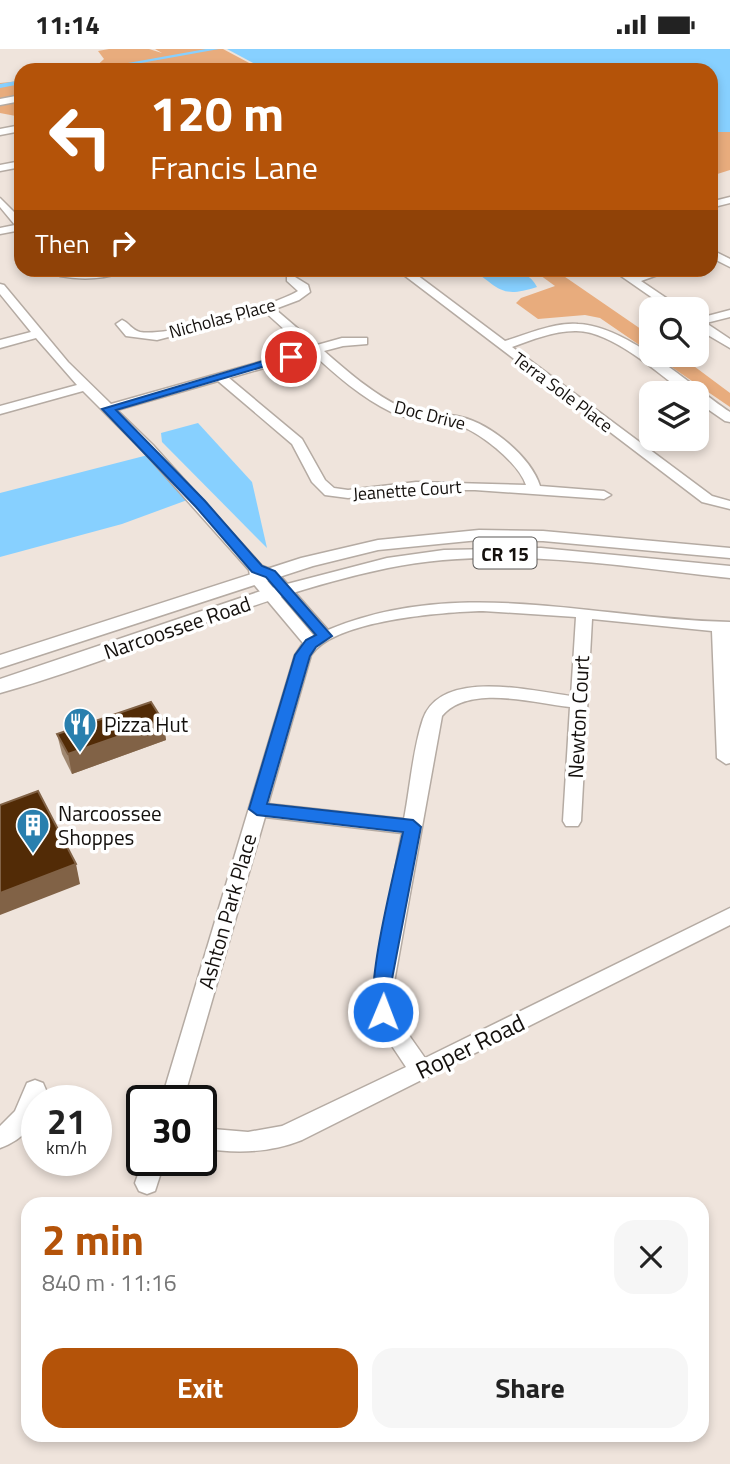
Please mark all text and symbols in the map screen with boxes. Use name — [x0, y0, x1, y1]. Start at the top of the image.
text: 11:14 — [35, 5, 100, 44]
text: 120 m — [150, 75, 284, 150]
icon: left — [35, 91, 126, 182]
text: Francis Lane — [150, 143, 318, 191]
text: Then — [35, 224, 90, 263]
icon: right — [104, 224, 142, 262]
street label: Nicholas Place — [166, 291, 278, 345]
map controls — [639, 297, 709, 451]
button: search — [639, 297, 709, 367]
pin — [261, 327, 321, 387]
icon: arrive — [272, 338, 310, 376]
street label: Terra Sole Place — [507, 345, 619, 439]
button: layers — [639, 381, 709, 451]
street label: Doc Drive — [392, 393, 468, 437]
street label: Jeanette Court — [352, 473, 463, 507]
road number: CR 15 — [474, 538, 536, 569]
street label: Narcoossee Road — [99, 587, 255, 667]
street label: Newton Court — [559, 654, 597, 779]
restaurant icon: Pizza Hut — [61, 705, 99, 754]
place label: Pizza Hut — [104, 708, 189, 740]
place label: Narcoossee Shoppes — [58, 797, 162, 853]
building icon: Narcoossee Shoppes — [14, 806, 52, 855]
street label: Ashton Park Place — [190, 830, 264, 992]
position arrow — [346, 975, 420, 1049]
street label: Roper Road — [409, 1004, 531, 1088]
speed limit sign: 30 — [126, 1085, 217, 1176]
text: 21 — [47, 1094, 86, 1148]
text: km/h — [46, 1134, 87, 1161]
text: 2 min — [42, 1207, 144, 1271]
button: close — [614, 1220, 688, 1294]
text: 840 m · 11:16 — [42, 1265, 177, 1300]
button: Exit — [42, 1348, 358, 1428]
button: Share — [372, 1348, 688, 1428]

